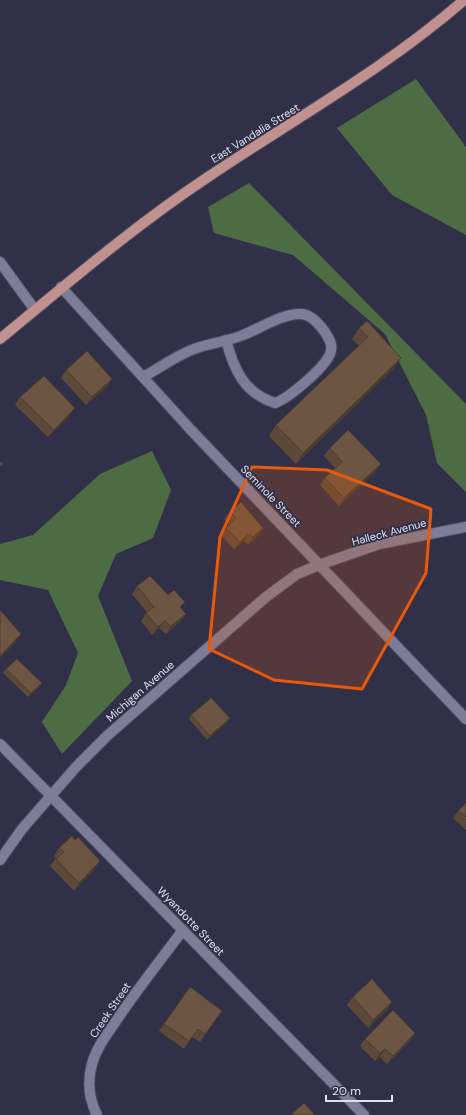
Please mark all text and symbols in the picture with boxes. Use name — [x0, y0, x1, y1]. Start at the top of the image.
street label: East Vandalia Street — [208, 100, 302, 166]
street label: Seminole Street — [238, 462, 304, 530]
street label: Halleck Avenue — [350, 515, 428, 549]
street label: Michigan Avenue — [103, 658, 177, 724]
street label: Wyandotte Street — [154, 883, 228, 959]
street label: Creek Street — [86, 980, 134, 1040]
scale bar — [326, 1077, 392, 1103]
text: 20 m — [332, 1083, 361, 1099]

